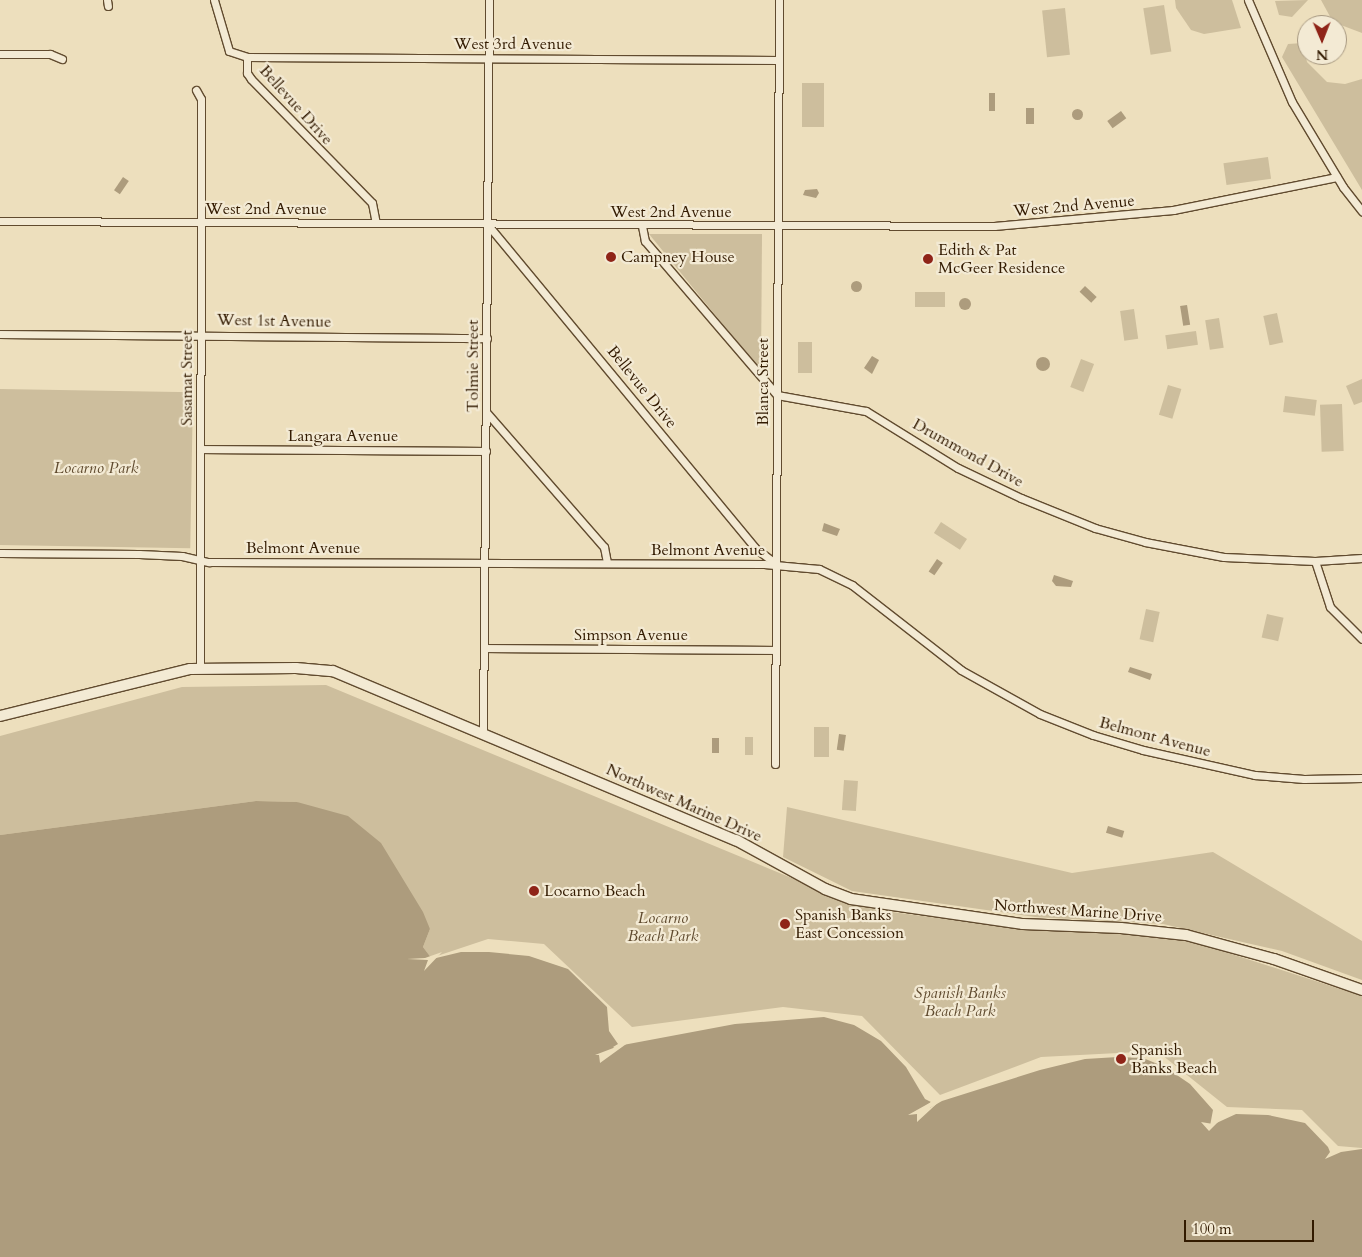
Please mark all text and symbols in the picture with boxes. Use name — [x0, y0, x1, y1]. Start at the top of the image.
north arrow — [1297, 15, 1347, 65]
street label: West 3rd Avenue — [454, 34, 572, 54]
text: N — [1316, 45, 1328, 64]
street label: Bellevue Drive — [255, 61, 337, 149]
street label: West 2nd Avenue — [1013, 191, 1135, 221]
street label: West 2nd Avenue — [205, 199, 327, 219]
street label: West 2nd Avenue — [610, 202, 732, 222]
place label: Edith & Pat McGeer Residence — [938, 240, 1065, 278]
place label: Campney House — [621, 247, 735, 267]
marker: Campney House — [605, 251, 617, 263]
marker: Edith & Pat McGeer Residence — [922, 253, 934, 265]
street label: West 1st Avenue — [217, 310, 331, 332]
street label: Tolmie Street — [463, 320, 483, 412]
street label: Sasamat Street — [177, 330, 197, 426]
street label: Blanca Street — [753, 338, 773, 426]
street label: Bellevue Drive — [603, 342, 681, 432]
street label: Drummond Drive — [909, 415, 1027, 491]
street label: Langara Avenue — [288, 426, 398, 446]
park label: Locarno Park — [54, 458, 138, 478]
street label: Belmont Avenue — [246, 538, 360, 558]
street label: Belmont Avenue — [651, 540, 765, 560]
street label: Simpson Avenue — [574, 625, 688, 645]
street label: Belmont Avenue — [1097, 713, 1213, 761]
street label: Northwest Marine Drive — [603, 760, 765, 846]
place label: Locarno Beach — [544, 881, 646, 901]
marker: Locarno Beach — [528, 885, 540, 897]
street label: Northwest Marine Drive — [993, 896, 1163, 926]
place label: Spanish Banks East Concession — [795, 905, 904, 943]
park label: Locarno Beach Park — [628, 908, 698, 946]
marker: Spanish Banks East Concession — [779, 918, 791, 930]
park label: Spanish Banks Beach Park — [914, 983, 1006, 1021]
place label: Spanish Banks Beach — [1131, 1040, 1217, 1078]
marker: Spanish Banks Beach — [1115, 1053, 1127, 1065]
scale bar — [1187, 1210, 1317, 1242]
text: 100 m — [1192, 1219, 1232, 1239]

